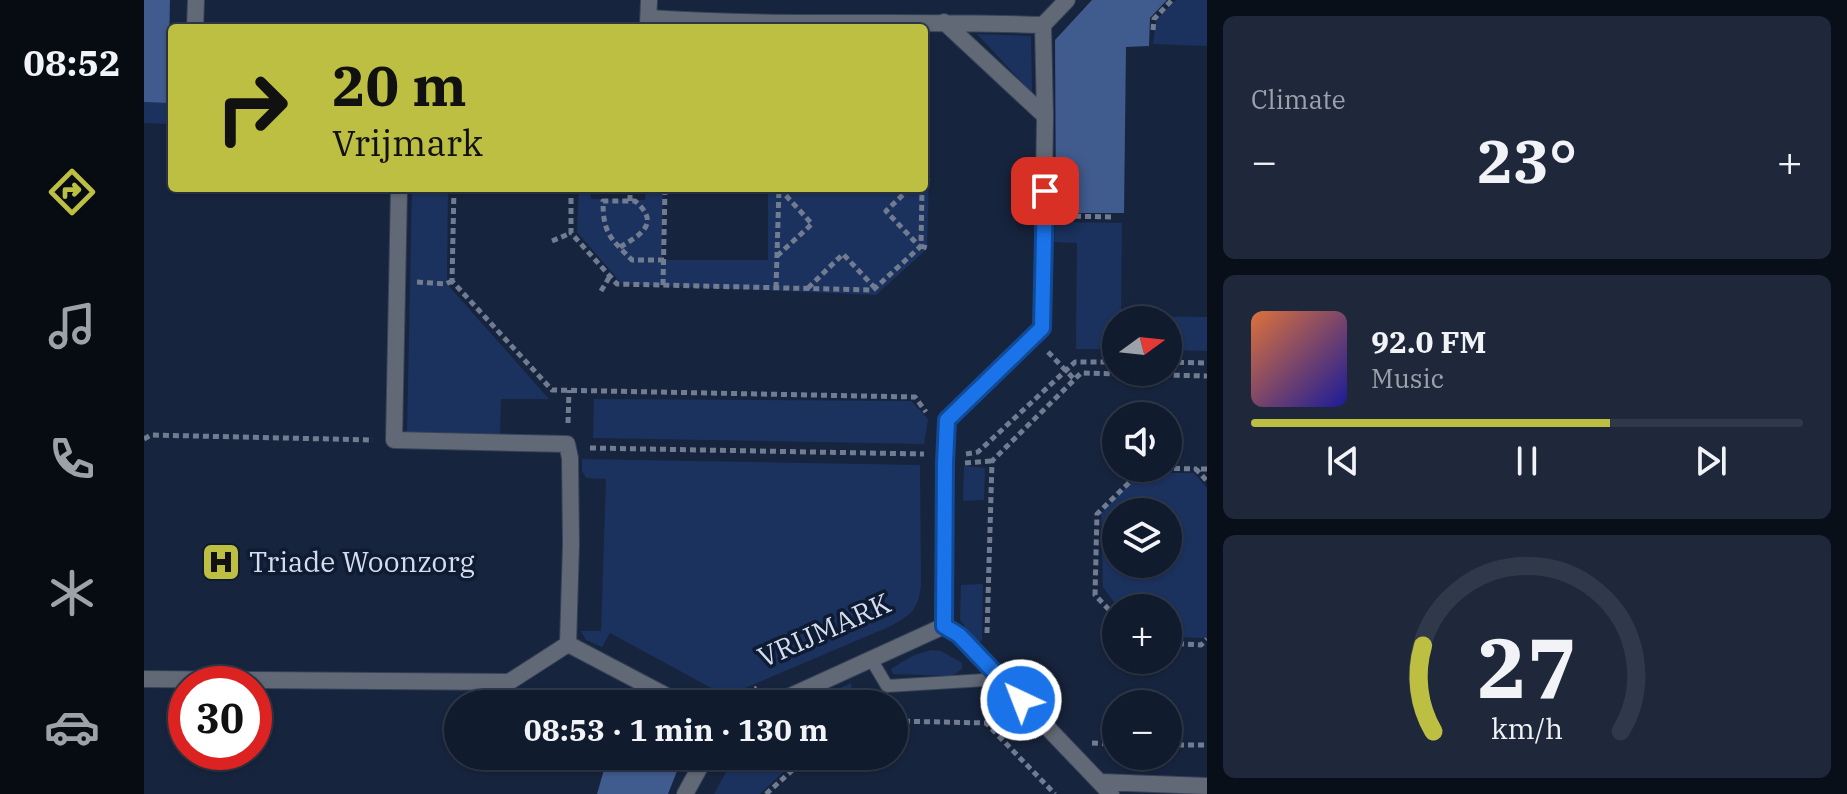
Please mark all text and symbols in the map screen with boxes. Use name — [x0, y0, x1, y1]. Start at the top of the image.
text: 08:52 — [23, 39, 121, 86]
text: 20 m — [332, 49, 467, 121]
icon: right — [200, 56, 304, 160]
text: Climate — [1251, 82, 1346, 116]
text: Vrijmark — [332, 119, 483, 166]
text: 23° — [1477, 121, 1577, 200]
text: − — [1251, 132, 1277, 189]
text: + — [1777, 132, 1803, 189]
pin — [1011, 157, 1079, 225]
icon: directions — [44, 164, 100, 220]
icon: arrive — [1023, 169, 1067, 213]
icon: music — [44, 298, 100, 354]
north arrow — [1102, 306, 1182, 386]
map controls — [1102, 306, 1182, 770]
text: 92.0 FM — [1371, 322, 1486, 361]
text: Music — [1371, 361, 1444, 395]
button: sound — [1102, 402, 1182, 482]
icon: phone — [44, 431, 100, 487]
icon: previous — [1321, 439, 1365, 483]
icon: pause — [1505, 439, 1549, 483]
icon: next — [1689, 439, 1733, 483]
button: layers — [1102, 498, 1182, 578]
hospital icon: Triade Woonzorg — [200, 541, 242, 583]
place label: Triade Woonzorg — [249, 543, 475, 580]
icon: climate — [44, 565, 100, 621]
street label: VRIJMARK — [751, 584, 896, 675]
button: + — [1102, 594, 1182, 674]
text: 27 — [1477, 613, 1577, 721]
position arrow — [979, 658, 1063, 742]
speed limit sign: 30 — [168, 666, 272, 770]
button: − — [1102, 690, 1182, 770]
icon: car — [44, 699, 100, 755]
text: 08:53 · 1 min · 130 m — [524, 710, 828, 749]
text: km/h — [1491, 711, 1563, 748]

